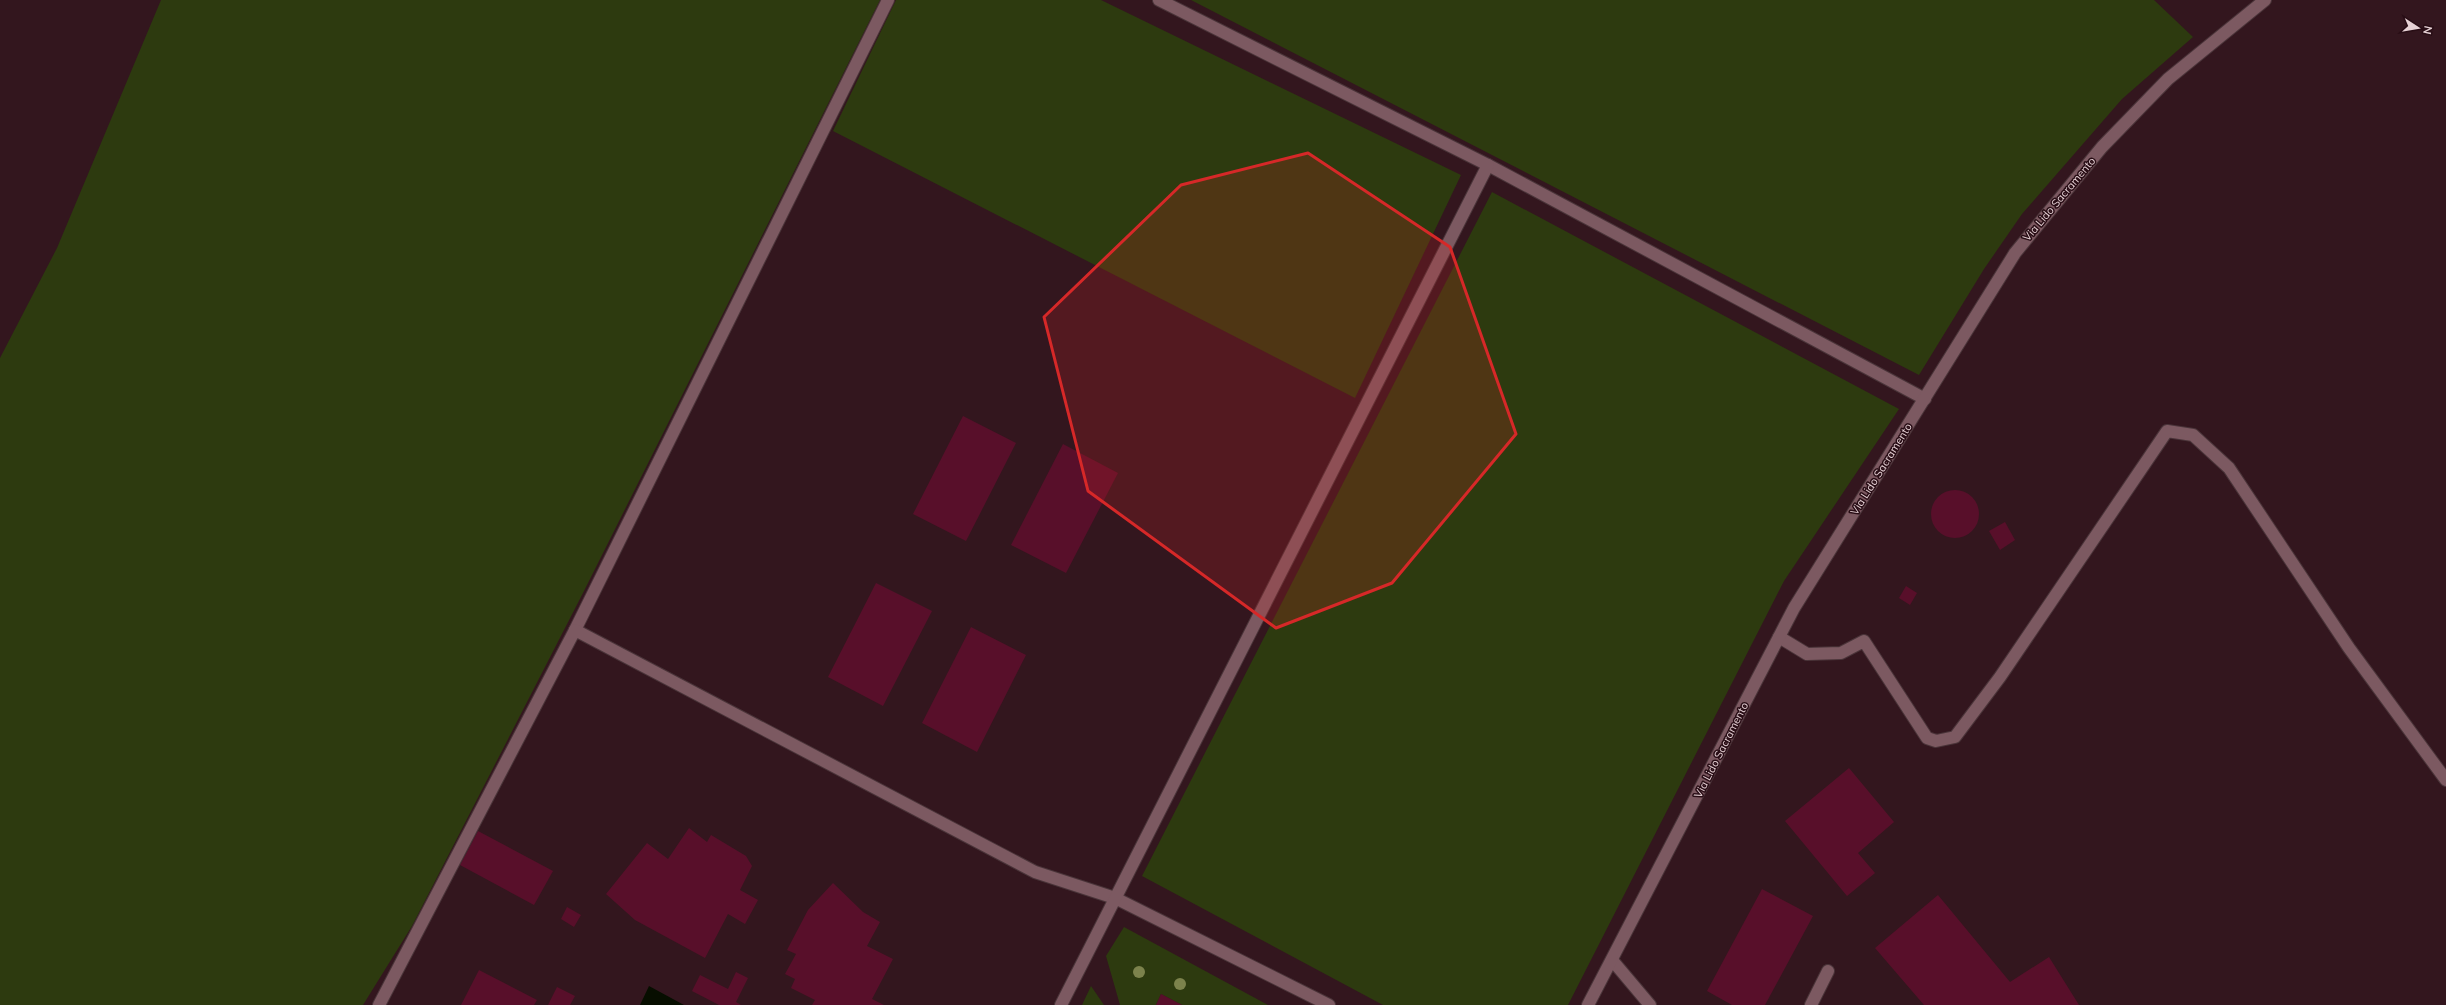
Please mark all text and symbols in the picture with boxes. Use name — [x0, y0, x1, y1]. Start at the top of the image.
north arrow — [2398, 8, 2438, 48]
text: N — [2420, 25, 2435, 36]
street label: Via Lido Sacramento — [2020, 154, 2098, 244]
street label: Via Lido Sacramento — [1847, 420, 1915, 518]
street label: Via Lido Sacramento — [1691, 700, 1751, 800]

